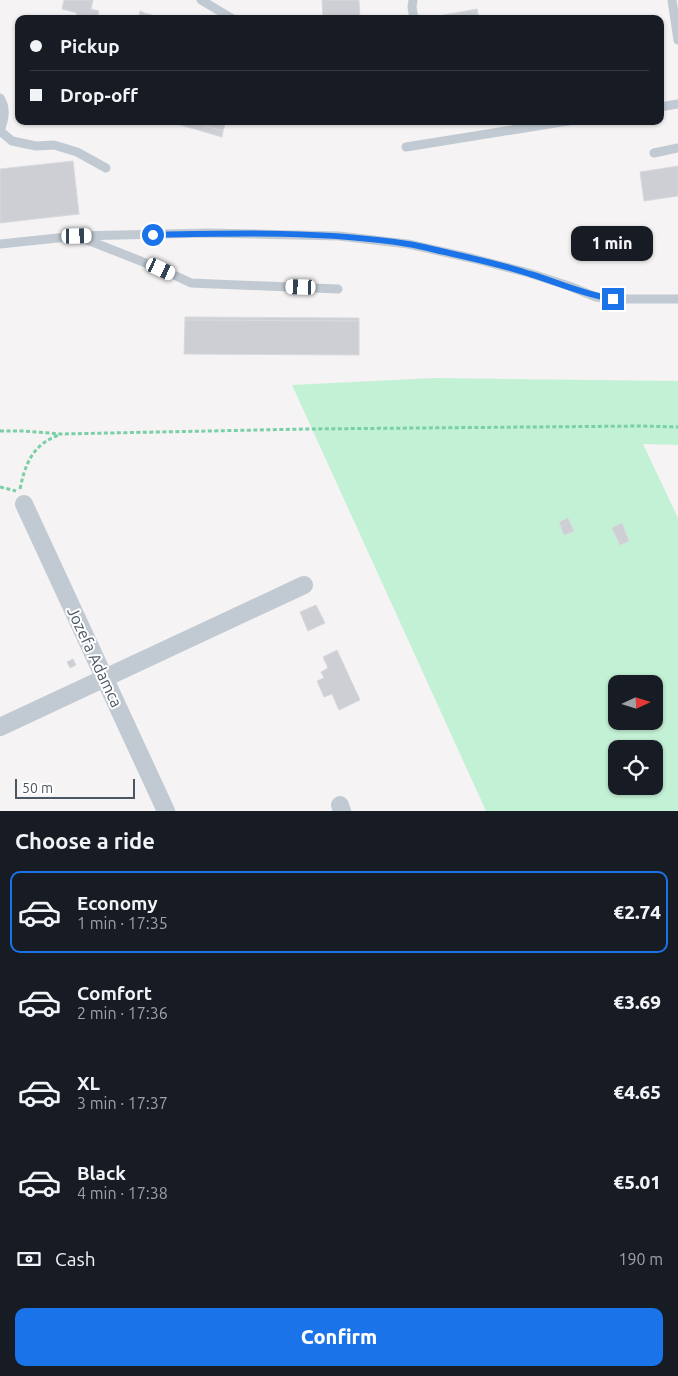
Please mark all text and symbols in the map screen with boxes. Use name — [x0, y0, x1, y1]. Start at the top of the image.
text: Pickup — [60, 35, 120, 57]
text: Drop-off — [60, 84, 138, 106]
route start — [142, 224, 164, 246]
callout: 1 min — [572, 226, 654, 262]
car — [61, 228, 92, 244]
text: 1 min — [592, 234, 632, 252]
car — [144, 256, 177, 282]
car — [285, 279, 316, 295]
route end — [602, 288, 624, 310]
street label: Jozefa Adamca — [64, 604, 126, 710]
north arrow — [608, 675, 662, 730]
map controls — [608, 675, 663, 795]
button: locate — [608, 740, 663, 795]
scale bar — [15, 776, 135, 799]
text: 50 m — [22, 780, 53, 796]
text: Choose a ride — [15, 828, 155, 853]
icon: car — [17, 890, 62, 935]
text: Economy — [77, 892, 158, 914]
text: €2.74 — [613, 901, 661, 923]
text: 1 min · 17:35 — [77, 914, 168, 932]
icon: car — [17, 980, 62, 1025]
text: Comfort — [77, 982, 152, 1004]
text: €3.69 — [613, 991, 661, 1013]
text: 2 min · 17:36 — [77, 1004, 168, 1022]
icon: car — [17, 1070, 62, 1115]
text: XL — [77, 1072, 100, 1094]
text: €4.65 — [613, 1081, 661, 1103]
text: 3 min · 17:37 — [77, 1094, 168, 1112]
icon: car — [17, 1160, 62, 1205]
text: Black — [77, 1162, 126, 1184]
text: €5.01 — [613, 1171, 661, 1193]
text: 4 min · 17:38 — [77, 1184, 168, 1202]
icon: cash — [15, 1245, 43, 1273]
text: Cash — [55, 1248, 96, 1270]
text: 190 m — [618, 1250, 663, 1268]
button: Confirm — [15, 1308, 663, 1366]

